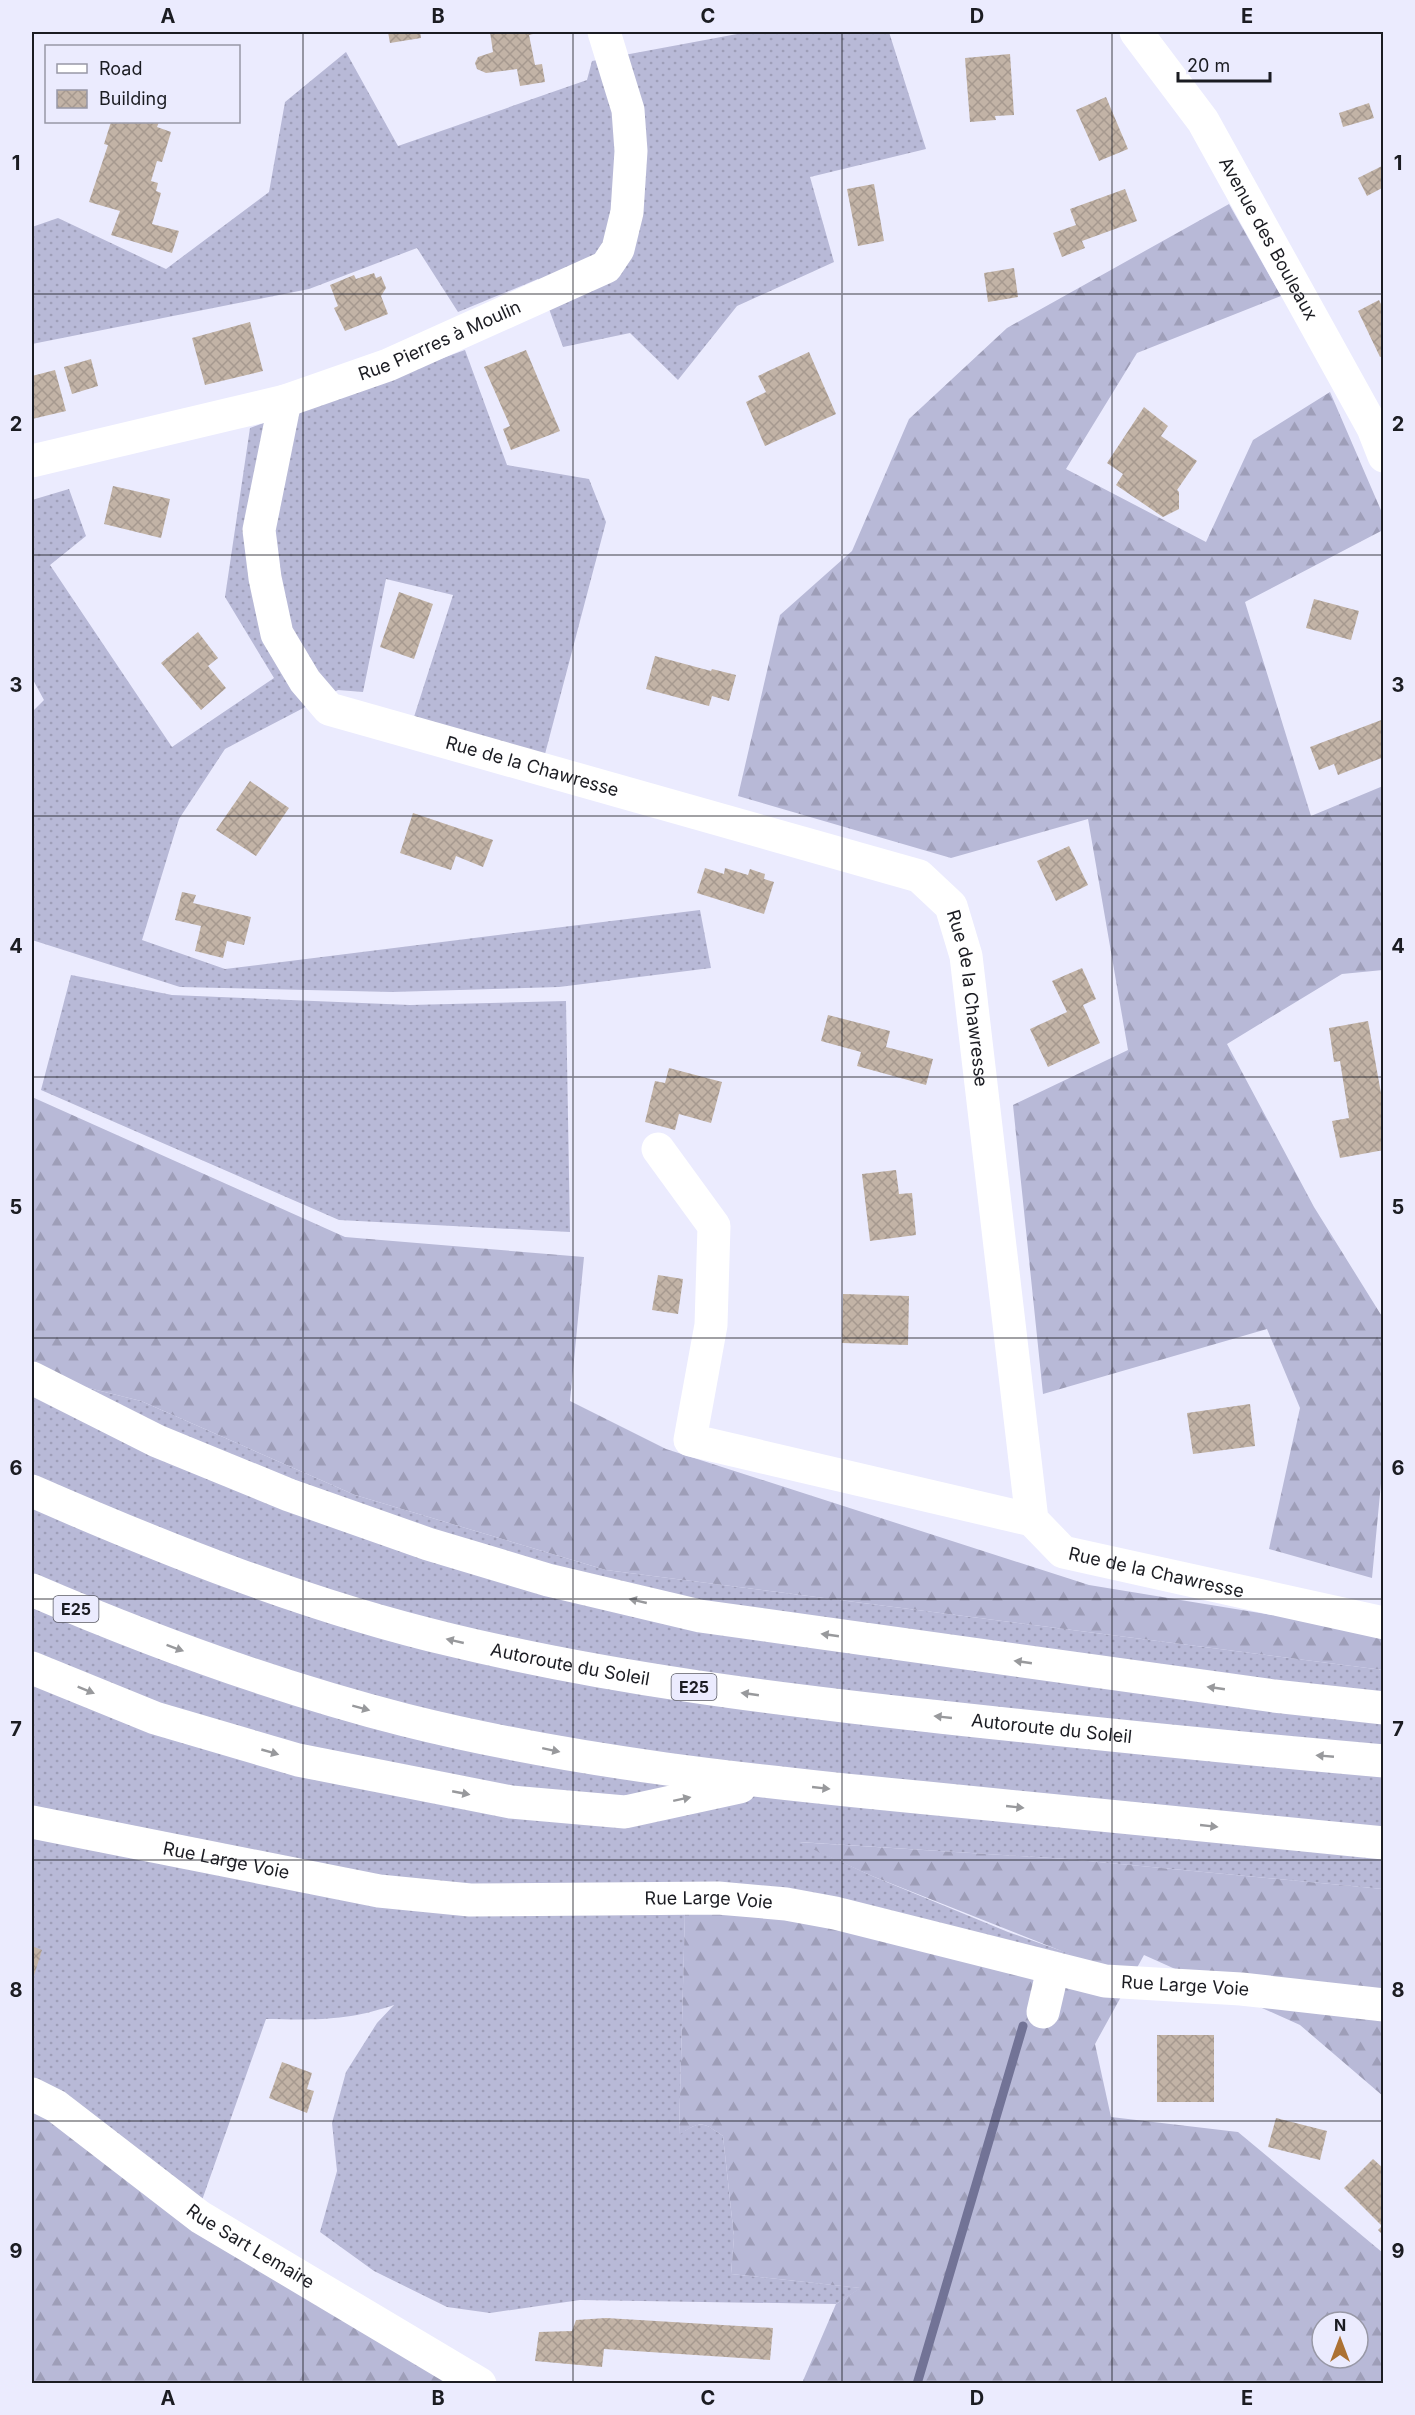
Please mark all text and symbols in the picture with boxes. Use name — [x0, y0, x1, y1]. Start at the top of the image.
text: A — [161, 4, 176, 28]
text: B — [431, 4, 445, 28]
text: C — [701, 4, 715, 28]
text: D — [970, 4, 984, 28]
text: E — [1241, 4, 1253, 28]
legend — [45, 45, 240, 123]
scale bar — [1178, 45, 1270, 83]
text: 20 m — [1187, 55, 1230, 76]
text: Road — [99, 58, 142, 79]
text: Building — [99, 88, 167, 109]
text: 1 — [12, 151, 20, 175]
text: 1 — [1394, 151, 1402, 175]
street label: Avenue des Bouleaux — [1215, 153, 1322, 324]
street label: Rue Pierres à Moulin — [355, 296, 524, 385]
text: 2 — [10, 412, 22, 436]
text: 2 — [1392, 412, 1404, 436]
text: 3 — [10, 673, 22, 697]
text: 3 — [1392, 673, 1404, 697]
street label: Rue de la Chawresse — [443, 732, 621, 801]
street label: Rue de la Chawresse — [943, 907, 992, 1088]
text: 4 — [9, 934, 23, 958]
text: 4 — [1391, 934, 1405, 958]
text: 5 — [10, 1195, 22, 1219]
text: 5 — [1392, 1195, 1404, 1219]
text: 6 — [10, 1456, 23, 1480]
text: 6 — [1392, 1456, 1405, 1480]
street label: Rue de la Chawresse — [1067, 1543, 1246, 1602]
road number: E25 — [54, 1596, 98, 1622]
one-way arrow — [629, 1596, 647, 1606]
one-way arrow — [821, 1630, 840, 1639]
one-way arrow — [445, 1635, 464, 1645]
street label: Autoroute du Soleil — [489, 1639, 651, 1689]
one-way arrow — [166, 1644, 184, 1654]
one-way arrow — [1014, 1657, 1033, 1666]
road number: E25 — [672, 1674, 716, 1700]
one-way arrow — [1207, 1683, 1226, 1692]
one-way arrow — [77, 1685, 95, 1695]
one-way arrow — [740, 1690, 759, 1699]
one-way arrow — [351, 1703, 370, 1713]
street label: Autoroute du Soleil — [970, 1709, 1133, 1747]
one-way arrow — [934, 1713, 953, 1722]
text: 7 — [10, 1717, 22, 1741]
text: 7 — [1392, 1717, 1404, 1741]
one-way arrow — [542, 1746, 561, 1755]
one-way arrow — [262, 1748, 280, 1757]
one-way arrow — [1316, 1751, 1335, 1761]
one-way arrow — [811, 1783, 830, 1793]
one-way arrow — [452, 1789, 471, 1798]
one-way arrow — [673, 1794, 691, 1804]
one-way arrow — [1005, 1802, 1024, 1812]
one-way arrow — [1199, 1821, 1218, 1831]
street label: Rue Large Voie — [161, 1837, 291, 1883]
street label: Rue Large Voie — [644, 1887, 774, 1913]
street label: Rue Large Voie — [1120, 1971, 1250, 2000]
text: 8 — [9, 1978, 23, 2002]
text: 8 — [1391, 1978, 1405, 2002]
street label: Rue Sart Lemaire — [183, 2200, 318, 2293]
text: 9 — [10, 2239, 23, 2263]
text: 9 — [1392, 2239, 1405, 2263]
north arrow — [1310, 2310, 1370, 2370]
text: N — [1334, 2315, 1346, 2335]
text: A — [161, 2386, 176, 2410]
text: B — [431, 2386, 445, 2410]
text: C — [701, 2386, 715, 2410]
text: D — [970, 2386, 984, 2410]
text: E — [1241, 2386, 1253, 2410]

